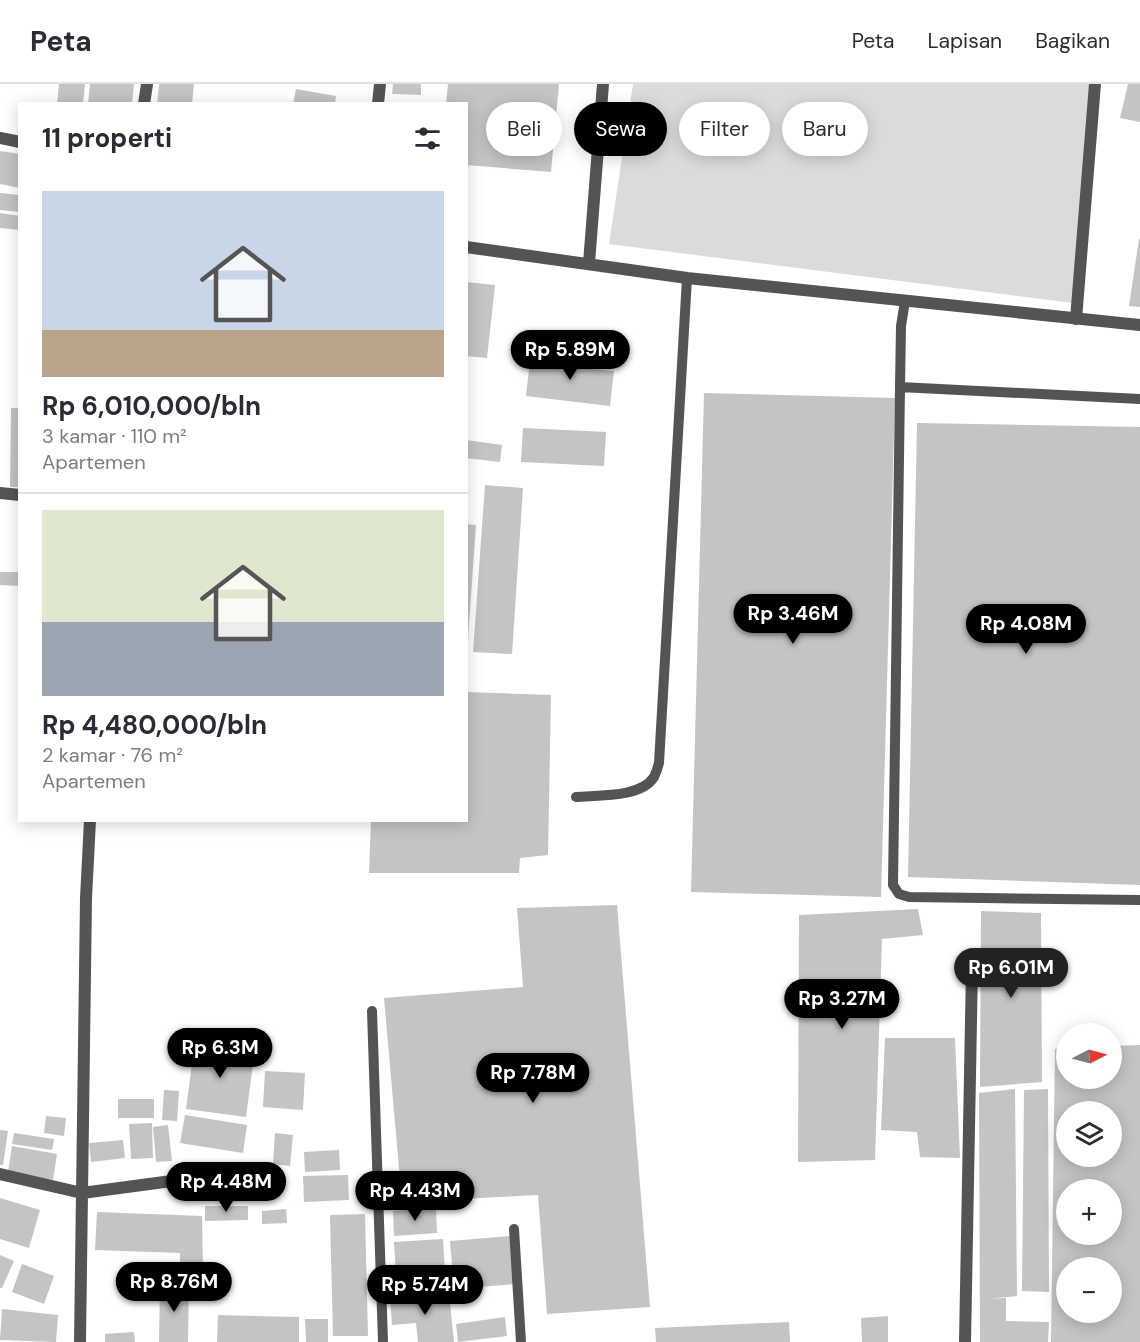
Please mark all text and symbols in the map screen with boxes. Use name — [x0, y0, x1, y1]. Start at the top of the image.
text: Peta — [30, 23, 92, 60]
text: Peta — [852, 27, 894, 55]
text: Lapisan — [927, 27, 1002, 55]
text: Bagikan — [1035, 27, 1110, 55]
chip: Beli — [486, 102, 562, 156]
chip: Sewa — [574, 102, 667, 156]
chip: Filter — [679, 102, 770, 156]
chip: Baru — [782, 102, 868, 156]
text: 11 properti — [42, 121, 172, 155]
icon: filters — [411, 122, 444, 155]
icon: home — [189, 230, 297, 338]
pin: Rp 5.89M — [508, 330, 632, 381]
text: Rp 5.89M — [525, 336, 615, 362]
text: Rp 6,010,000/bln — [42, 389, 261, 423]
text: 3 kamar · 110 m² — [42, 423, 187, 449]
text: Apartemen — [42, 449, 146, 475]
icon: home — [189, 549, 297, 657]
pin: Rp 3.46M — [731, 594, 855, 645]
text: Rp 3.46M — [748, 600, 838, 626]
pin: Rp 4.08M — [964, 604, 1088, 655]
text: Rp 4.08M — [980, 610, 1072, 636]
text: Rp 4,480,000/bln — [42, 708, 267, 742]
text: 2 kamar · 76 m² — [42, 742, 183, 768]
text: Apartemen — [42, 768, 146, 794]
pin: Rp 6.01M — [949, 948, 1073, 999]
text: Rp 6.01M — [968, 954, 1054, 980]
pin: Rp 3.27M — [780, 979, 904, 1030]
text: Rp 3.27M — [798, 985, 886, 1011]
north arrow — [1056, 1023, 1122, 1089]
map controls — [1056, 1023, 1122, 1323]
pin: Rp 6.3M — [165, 1028, 275, 1079]
text: Rp 6.3M — [181, 1034, 259, 1060]
pin: Rp 7.78M — [471, 1053, 595, 1104]
text: Rp 7.78M — [490, 1059, 576, 1085]
button: layers — [1056, 1101, 1122, 1167]
pin: Rp 4.48M — [164, 1162, 288, 1213]
text: Rp 4.48M — [180, 1168, 272, 1194]
pin: Rp 4.43M — [353, 1171, 477, 1222]
text: Rp 4.43M — [369, 1177, 461, 1203]
button: + — [1056, 1179, 1122, 1245]
button: − — [1056, 1257, 1122, 1323]
pin: Rp 8.76M — [112, 1262, 236, 1313]
pin: Rp 5.74M — [363, 1265, 487, 1316]
text: Rp 8.76M — [130, 1268, 218, 1294]
text: Rp 5.74M — [381, 1271, 469, 1297]

